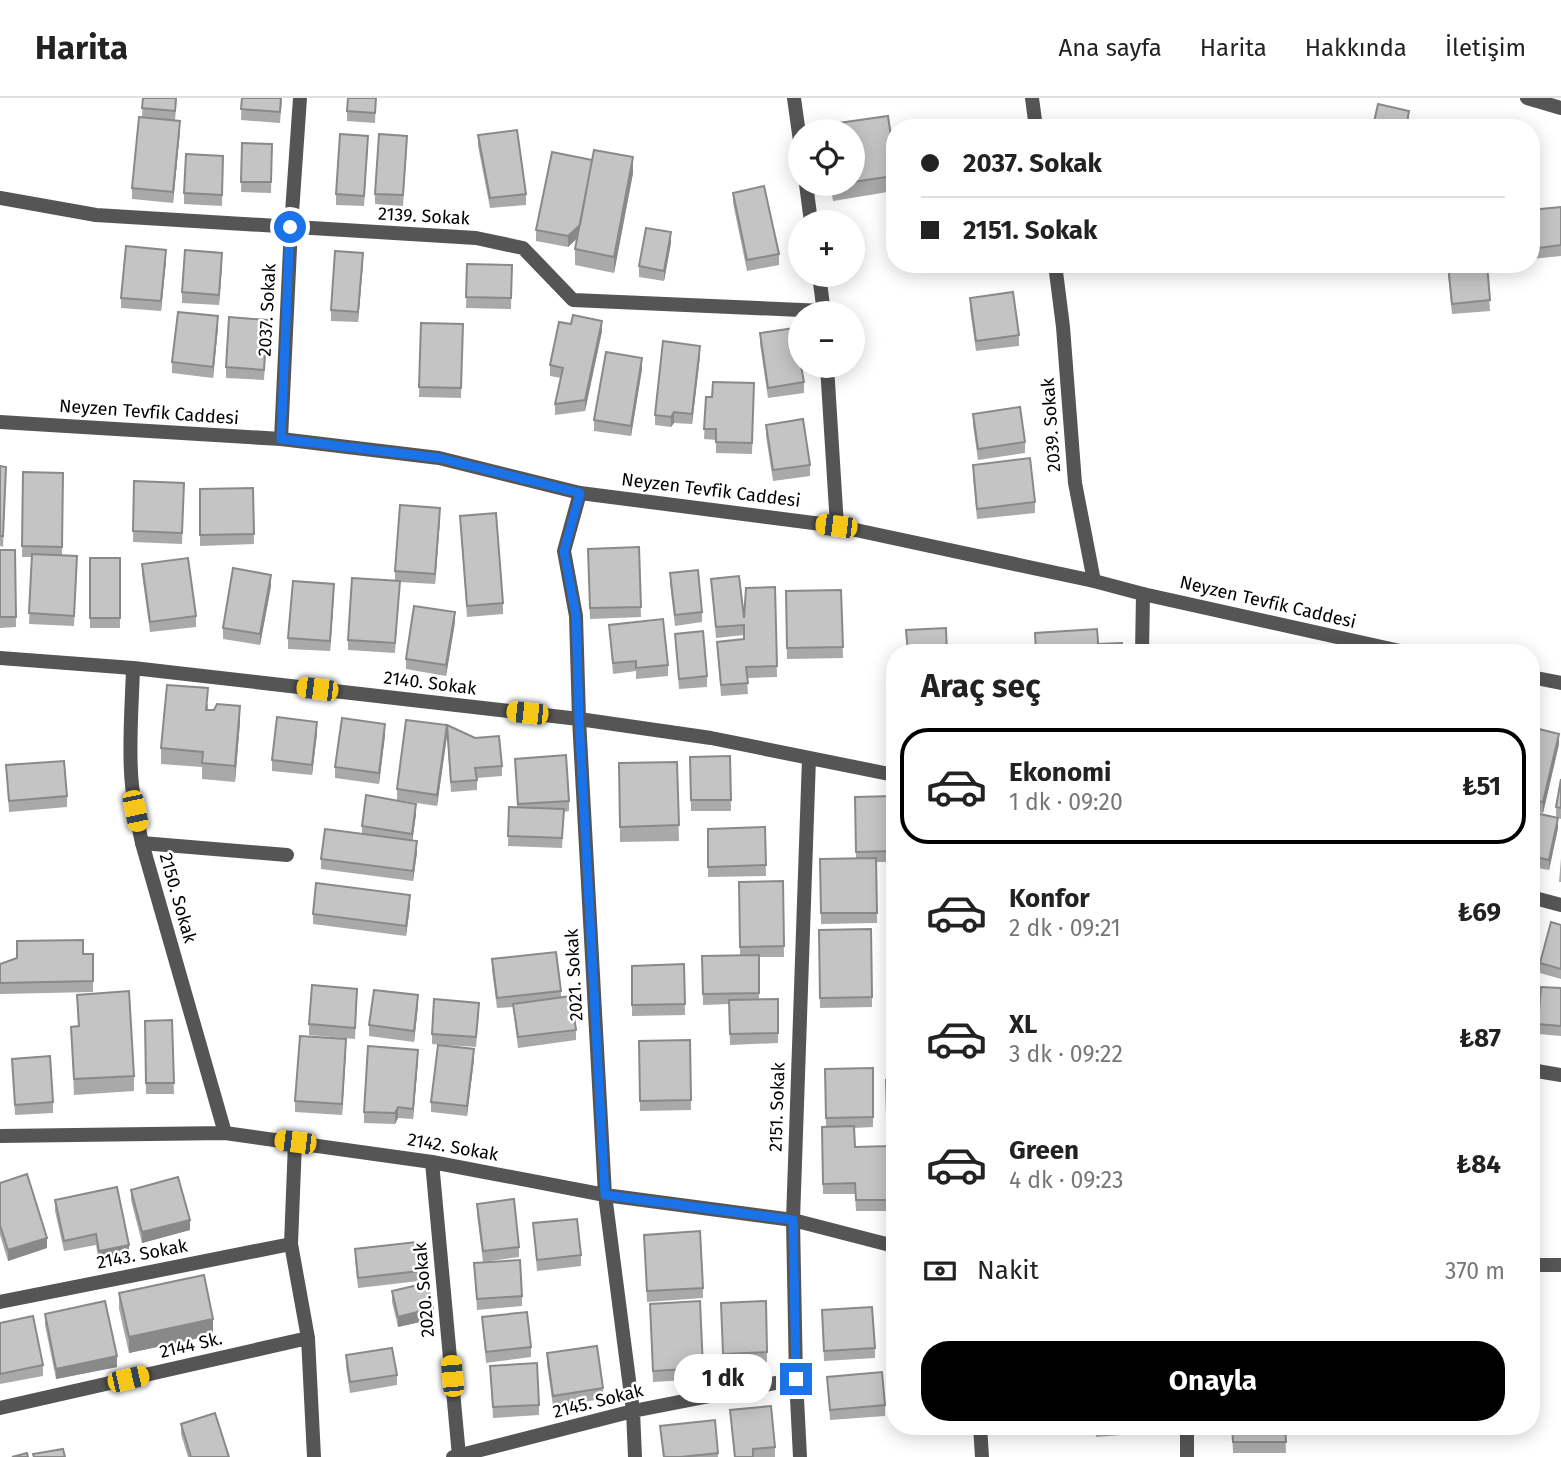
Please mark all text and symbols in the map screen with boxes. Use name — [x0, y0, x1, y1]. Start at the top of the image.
text: Harita — [35, 28, 128, 68]
text: Ana sayfa — [1058, 34, 1162, 62]
text: Harita — [1200, 34, 1267, 62]
text: Hakkında — [1305, 34, 1407, 62]
text: İletişim — [1445, 34, 1526, 62]
map controls — [788, 119, 865, 378]
button: locate — [788, 119, 865, 196]
text: 2037. Sokak — [963, 148, 1102, 179]
street label: 2139. Sokak — [378, 203, 471, 229]
button: + — [788, 210, 865, 287]
route start — [274, 211, 306, 243]
text: 2151. Sokak — [963, 215, 1097, 246]
street label: 2037. Sokak — [254, 262, 280, 357]
button: − — [788, 301, 865, 378]
street label: 2039. Sokak — [1037, 376, 1065, 473]
street label: Neyzen Tevfik Caddesi — [58, 395, 240, 429]
street label: Neyzen Tevfik Caddesi — [620, 468, 802, 512]
car — [814, 513, 859, 539]
street label: Neyzen Tevfik Caddesi — [1178, 571, 1358, 633]
street label: 2140. Sokak — [382, 666, 478, 700]
text: Araç seç — [921, 667, 1041, 705]
car — [295, 676, 340, 702]
car — [506, 700, 549, 726]
icon: car — [925, 755, 988, 818]
text: Ekonomi — [1009, 757, 1111, 788]
text: ₺51 — [1462, 771, 1501, 802]
car — [121, 788, 150, 834]
text: 1 dk · 09:20 — [1009, 788, 1123, 816]
street label: 2150. Sokak — [155, 850, 202, 946]
icon: car — [925, 881, 988, 944]
text: Konfor — [1009, 883, 1090, 914]
text: ₺69 — [1457, 897, 1501, 928]
text: 2 dk · 09:21 — [1009, 914, 1121, 942]
street label: 2021. Sokak — [561, 928, 587, 1022]
icon: car — [925, 1007, 988, 1070]
text: XL — [1009, 1009, 1037, 1040]
text: ₺87 — [1459, 1023, 1501, 1054]
text: 3 dk · 09:22 — [1009, 1040, 1123, 1068]
street label: 2151. Sokak — [764, 1061, 790, 1152]
street label: 2142. Sokak — [406, 1128, 501, 1166]
car — [273, 1129, 318, 1155]
icon: car — [925, 1133, 988, 1196]
text: Green — [1009, 1135, 1079, 1166]
text: ₺84 — [1456, 1149, 1501, 1180]
text: 4 dk · 09:23 — [1009, 1166, 1124, 1194]
street label: 2143. Sokak — [95, 1234, 190, 1274]
street label: 2020. Sokak — [409, 1241, 439, 1338]
icon: cash — [921, 1252, 959, 1290]
text: Nakit — [977, 1255, 1039, 1286]
text: 370 m — [1445, 1257, 1505, 1285]
street label: 2144 Sk. — [158, 1327, 224, 1363]
button: Onayla — [921, 1341, 1505, 1421]
car — [440, 1354, 465, 1398]
callout: 1 dk — [674, 1354, 772, 1404]
route end — [780, 1363, 812, 1395]
car — [106, 1364, 151, 1394]
text: 1 dk — [702, 1364, 744, 1392]
street label: 2145. Sokak — [551, 1379, 646, 1423]

